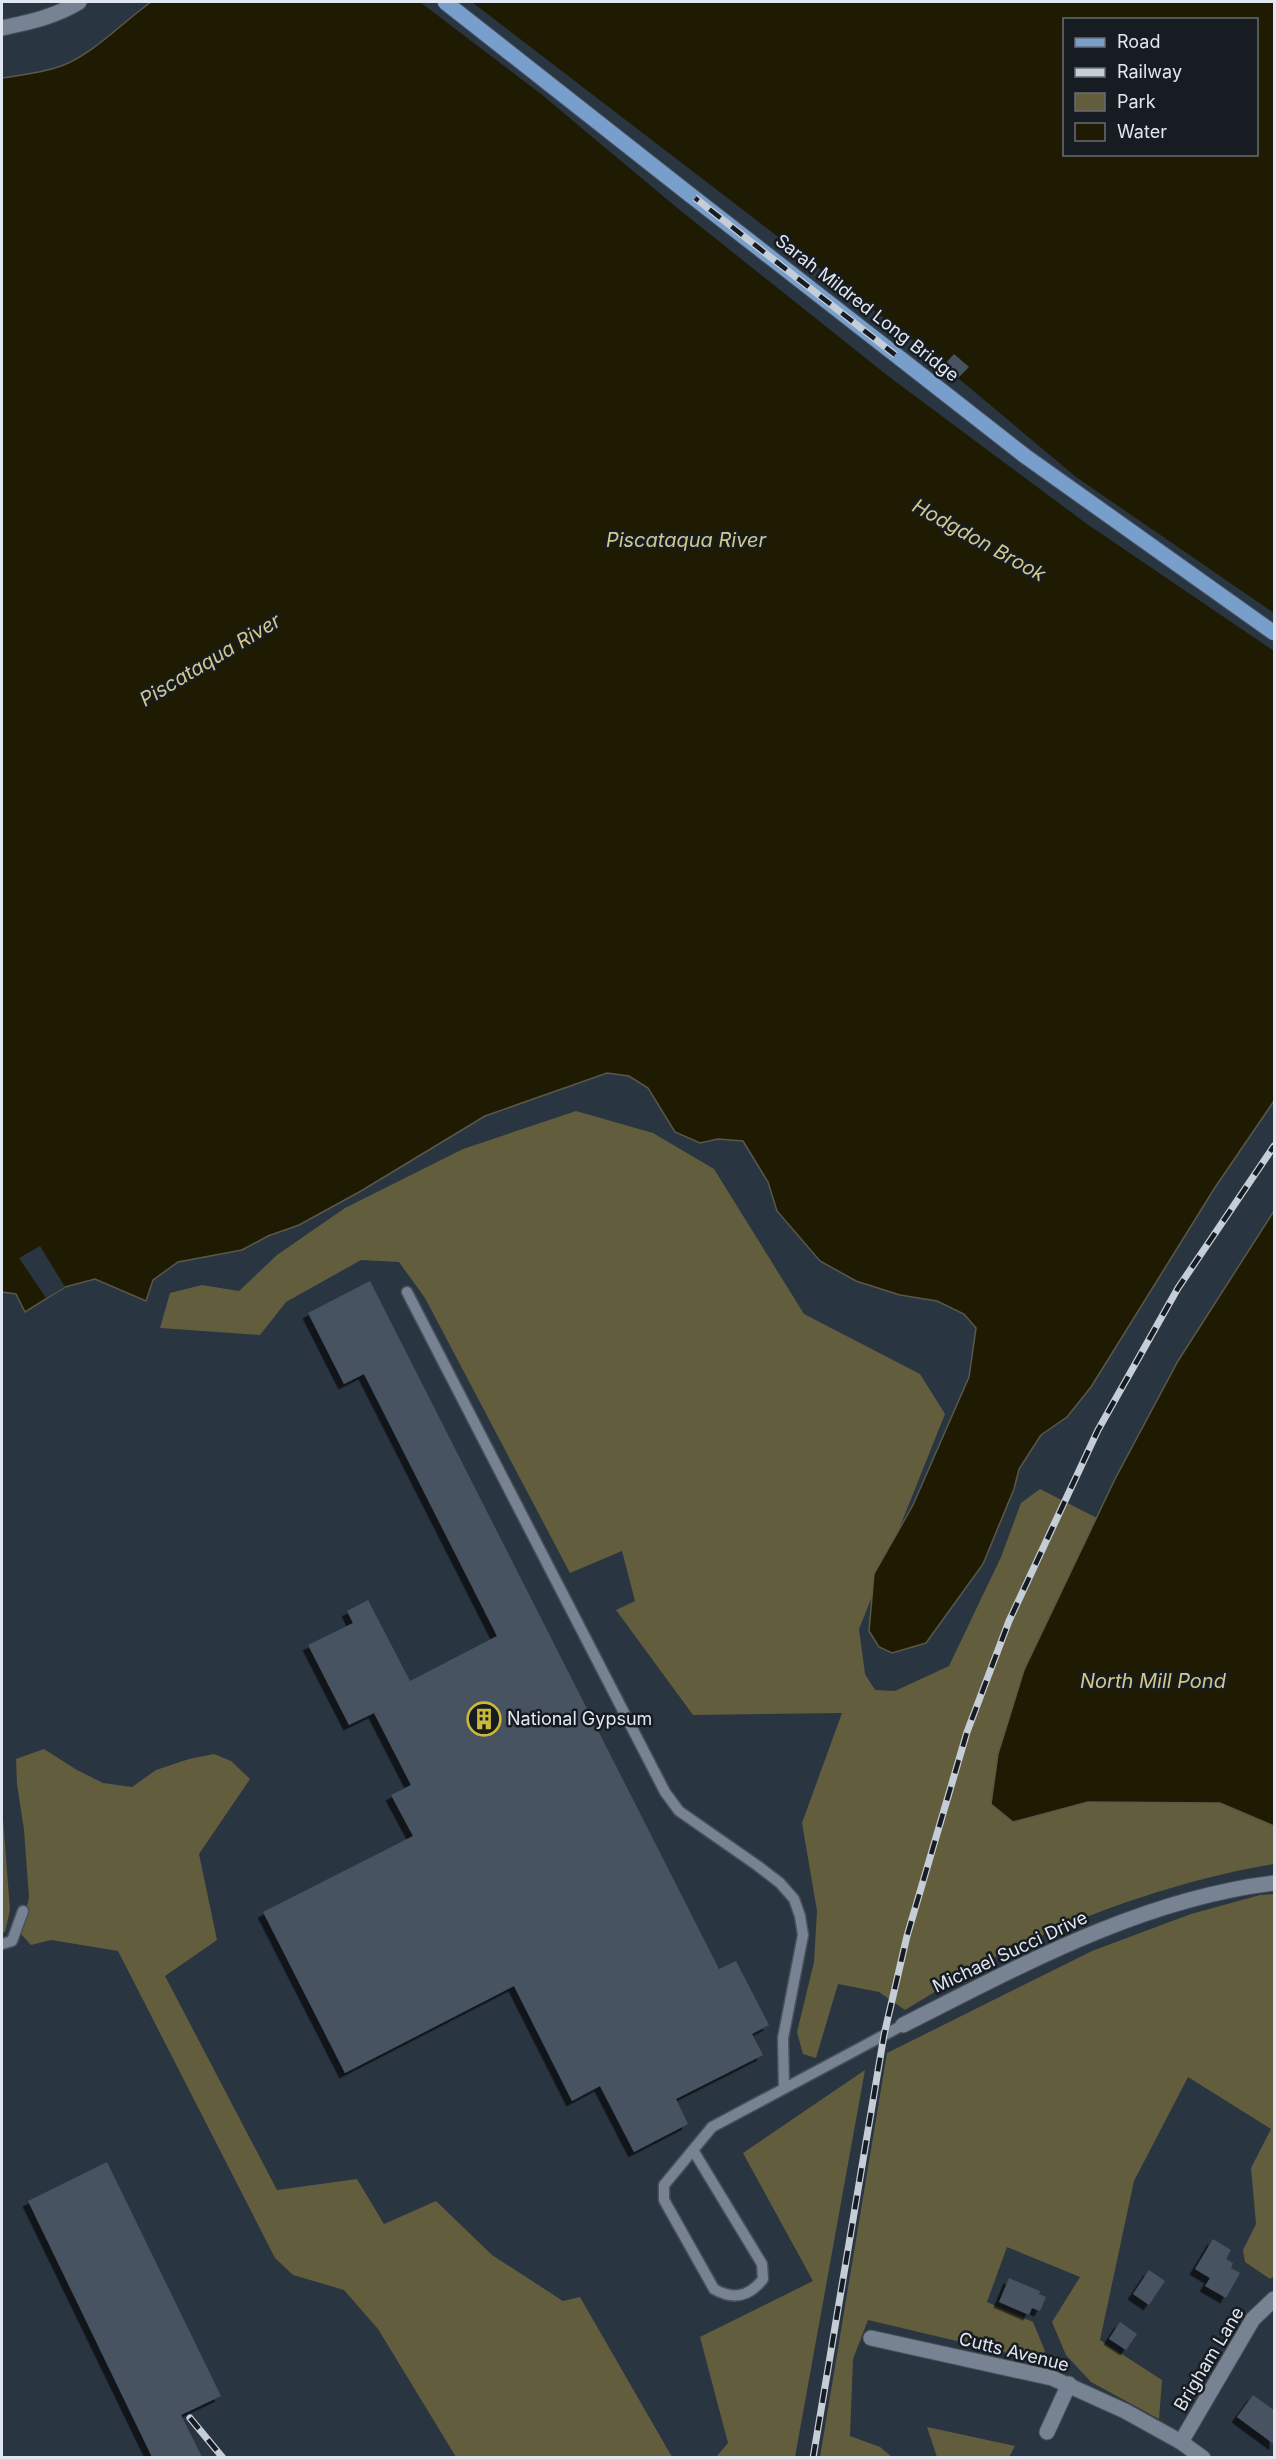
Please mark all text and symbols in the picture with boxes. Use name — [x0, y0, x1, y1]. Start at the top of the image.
legend — [1063, 18, 1258, 156]
text: Road — [1117, 31, 1160, 52]
text: Railway — [1117, 61, 1182, 82]
text: Park — [1117, 91, 1156, 112]
text: Water — [1117, 121, 1167, 142]
street label: Sarah Mildred Long Bridge — [771, 230, 963, 386]
water label: Hodgdon Brook — [908, 494, 1051, 587]
water label: Piscataqua River — [606, 528, 767, 552]
water label: Piscataqua River — [135, 608, 285, 712]
water label: North Mill Pond — [1080, 1669, 1227, 1693]
building icon: National Gypsum — [466, 1701, 502, 1737]
place label: National Gypsum — [507, 1708, 652, 1729]
street label: Michael Succi Drive — [929, 1906, 1091, 1997]
street label: Brigham Lane — [1169, 2303, 1248, 2414]
street label: Cutts Avenue — [957, 2328, 1071, 2375]

